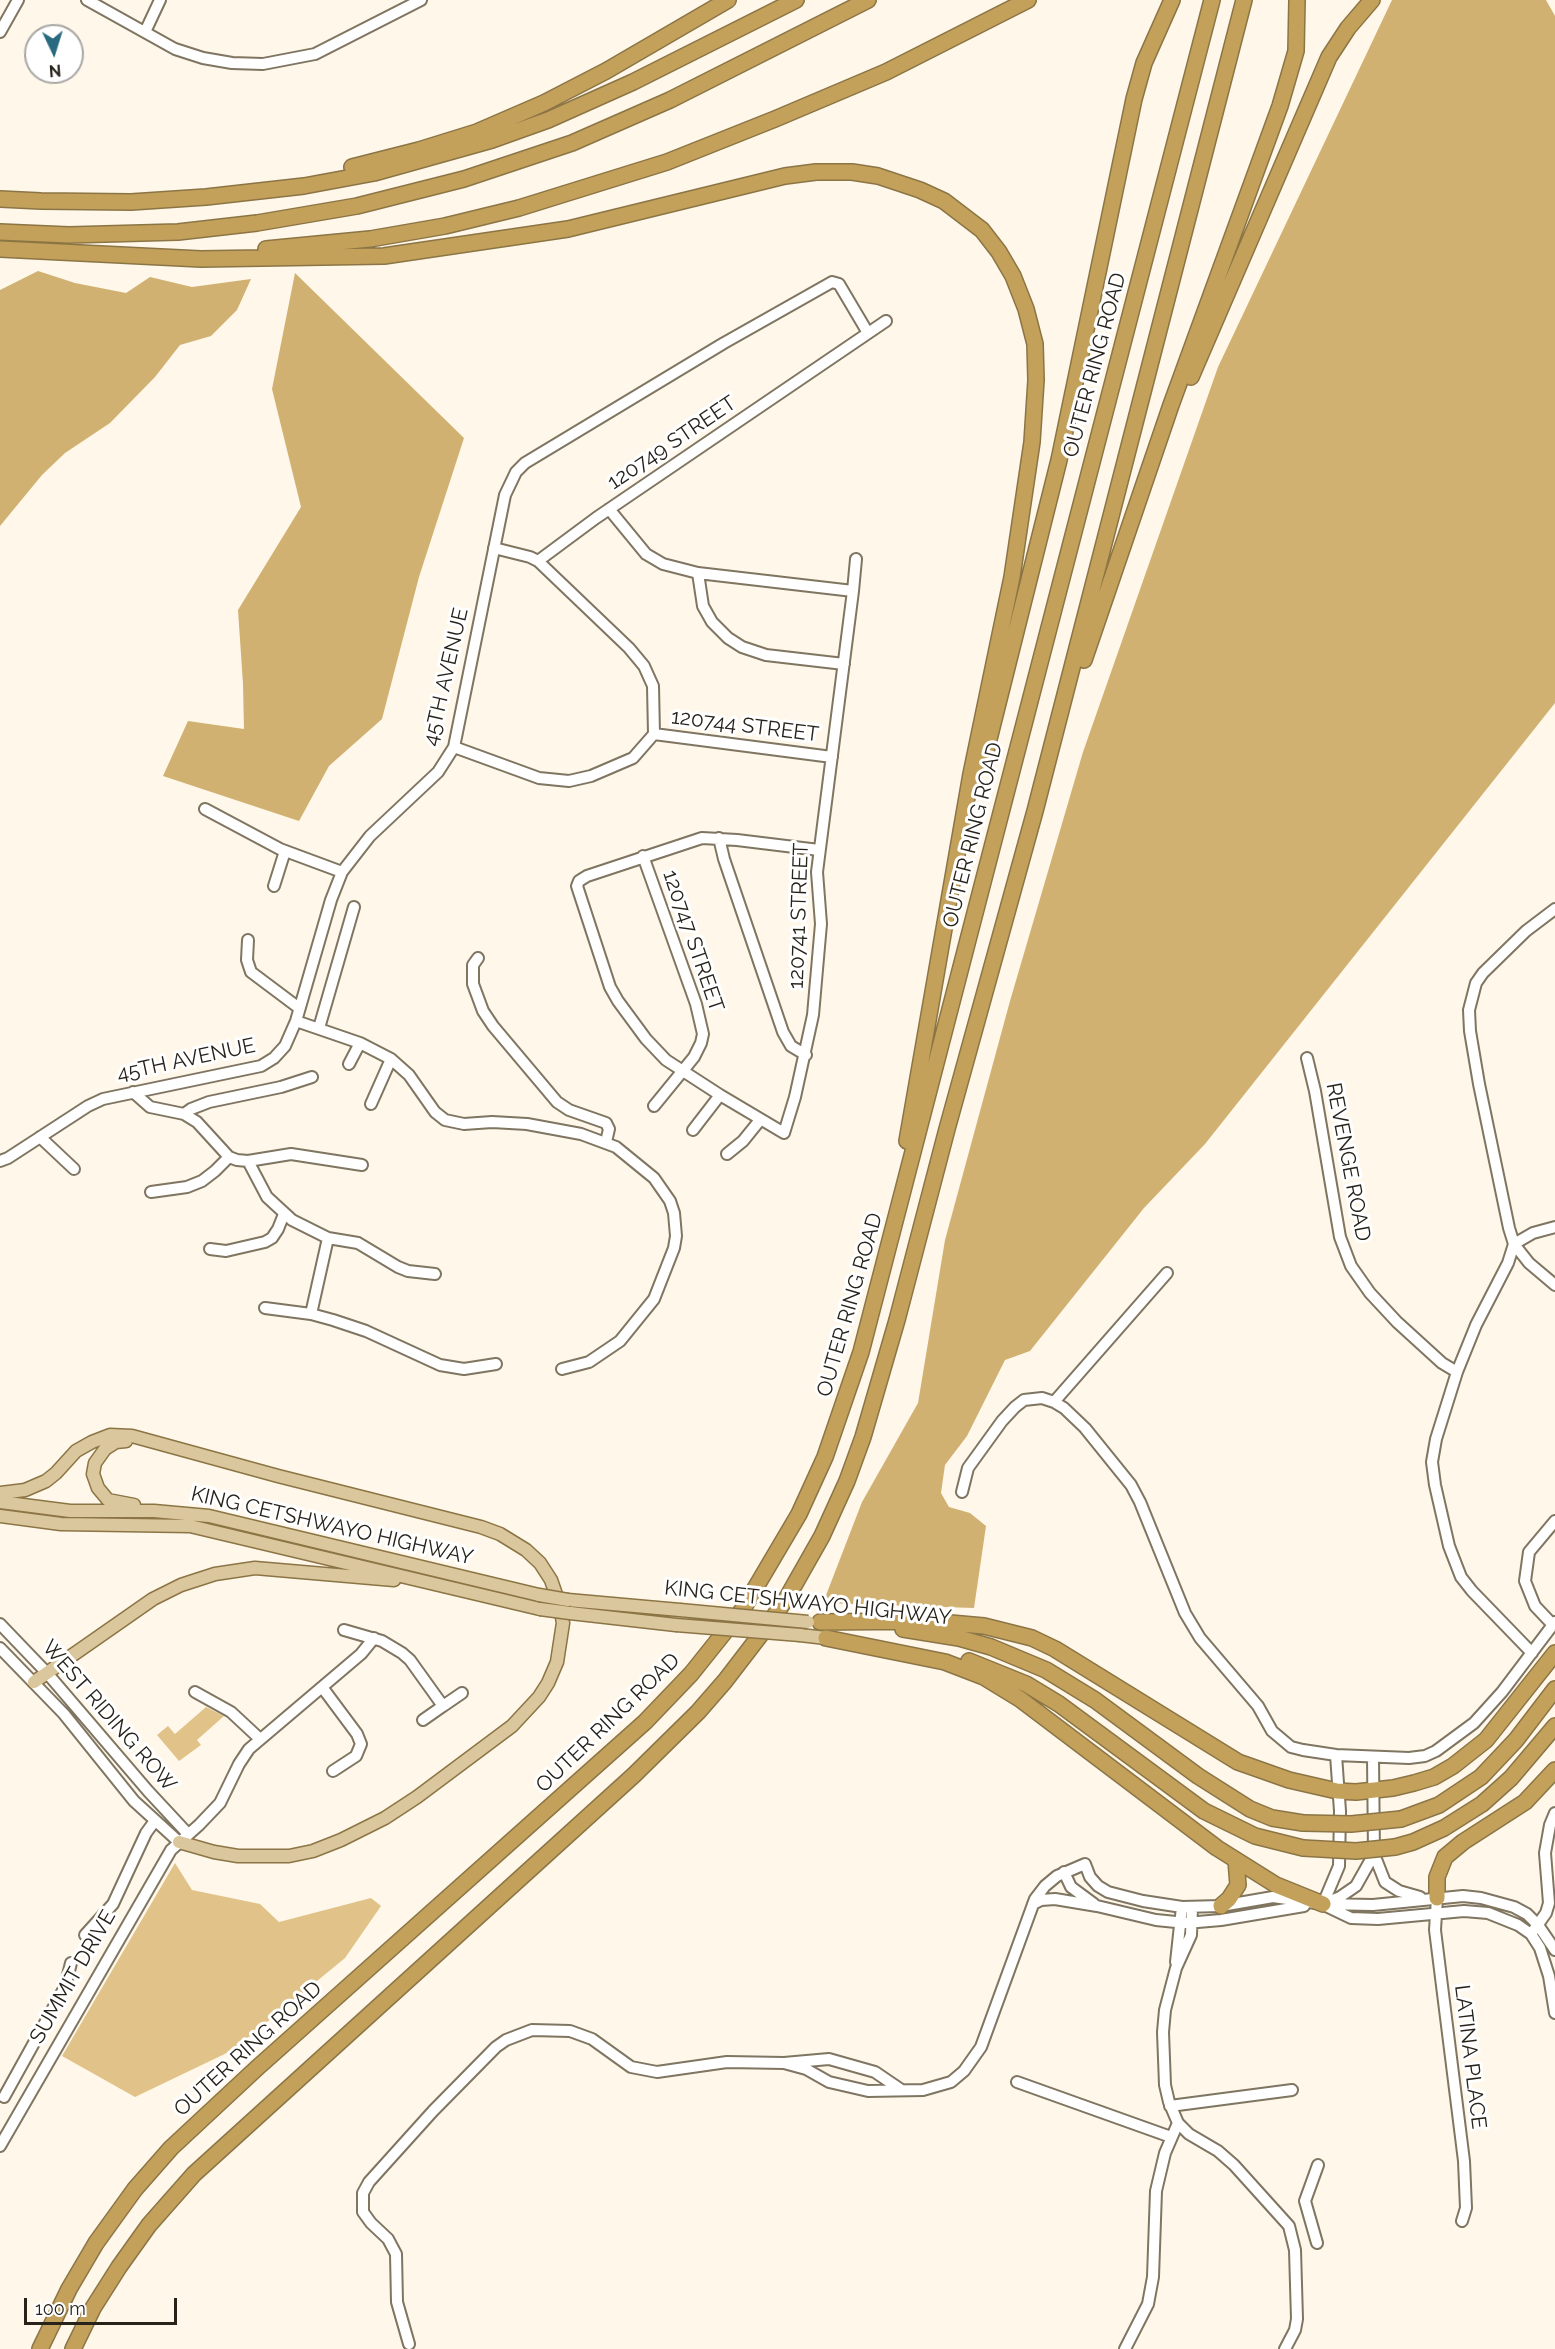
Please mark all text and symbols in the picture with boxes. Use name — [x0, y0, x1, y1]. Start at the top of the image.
north arrow — [24, 24, 84, 84]
text: N — [48, 61, 62, 80]
street label: OUTER RING ROAD — [1058, 270, 1132, 460]
street label: 120749 STREET — [603, 391, 741, 495]
street label: 45TH AVENUE — [418, 606, 474, 748]
street label: 120744 STREET — [670, 704, 820, 748]
street label: OUTER RING ROAD — [938, 740, 1008, 930]
street label: 120741 STREET — [784, 842, 814, 990]
street label: 120747 STREET — [657, 867, 729, 1015]
street label: 45TH AVENUE — [115, 1033, 257, 1087]
street label: REVENGE ROAD — [1320, 1081, 1376, 1243]
street label: OUTER RING ROAD — [812, 1210, 888, 1400]
street label: KING CETSHWAYO HIGHWAY — [188, 1481, 476, 1571]
street label: KING CETSHWAYO HIGHWAY — [663, 1575, 953, 1631]
street label: WEST RIDING ROW — [36, 1635, 182, 1797]
street label: OUTER RING ROAD — [531, 1648, 685, 1798]
street label: SUMMIT DRIVE — [25, 1906, 121, 2048]
street label: OUTER RING ROAD — [169, 1976, 327, 2122]
street label: LATINA PLACE — [1449, 1984, 1491, 2130]
scale bar — [27, 2286, 180, 2324]
text: 100 m — [35, 2298, 86, 2319]

